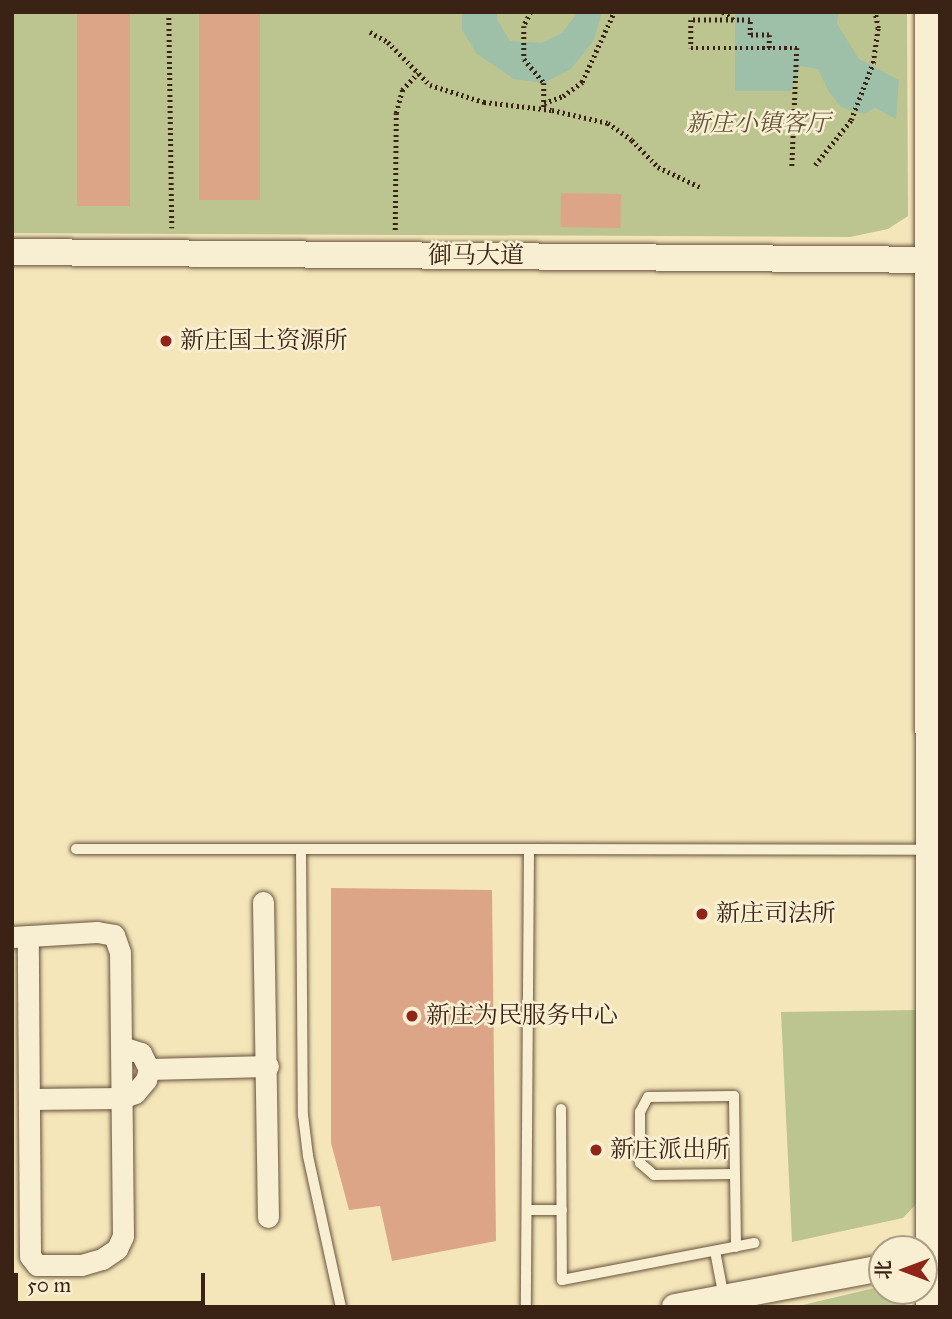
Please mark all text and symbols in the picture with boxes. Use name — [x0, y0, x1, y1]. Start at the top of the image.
park label: 新庄小镇客厅 — [686, 110, 830, 138]
street label: 御马大道 — [428, 242, 524, 270]
place label: 新庄国土资源所 — [180, 327, 348, 355]
marker: 新庄国土资源所 — [158, 333, 174, 349]
place label: 新庄司法所 — [716, 900, 836, 928]
marker: 新庄司法所 — [694, 906, 710, 922]
place label: 新庄为民服务中心 — [426, 1002, 618, 1030]
marker: 新庄为民服务中心 — [404, 1008, 420, 1024]
place label: 新庄派出所 — [610, 1136, 730, 1164]
marker: 新庄派出所 — [588, 1142, 604, 1158]
north arrow — [868, 1235, 938, 1305]
scale bar — [18, 1260, 208, 1304]
text: 北 — [872, 1261, 895, 1280]
text: 50 m — [27, 1272, 71, 1298]

